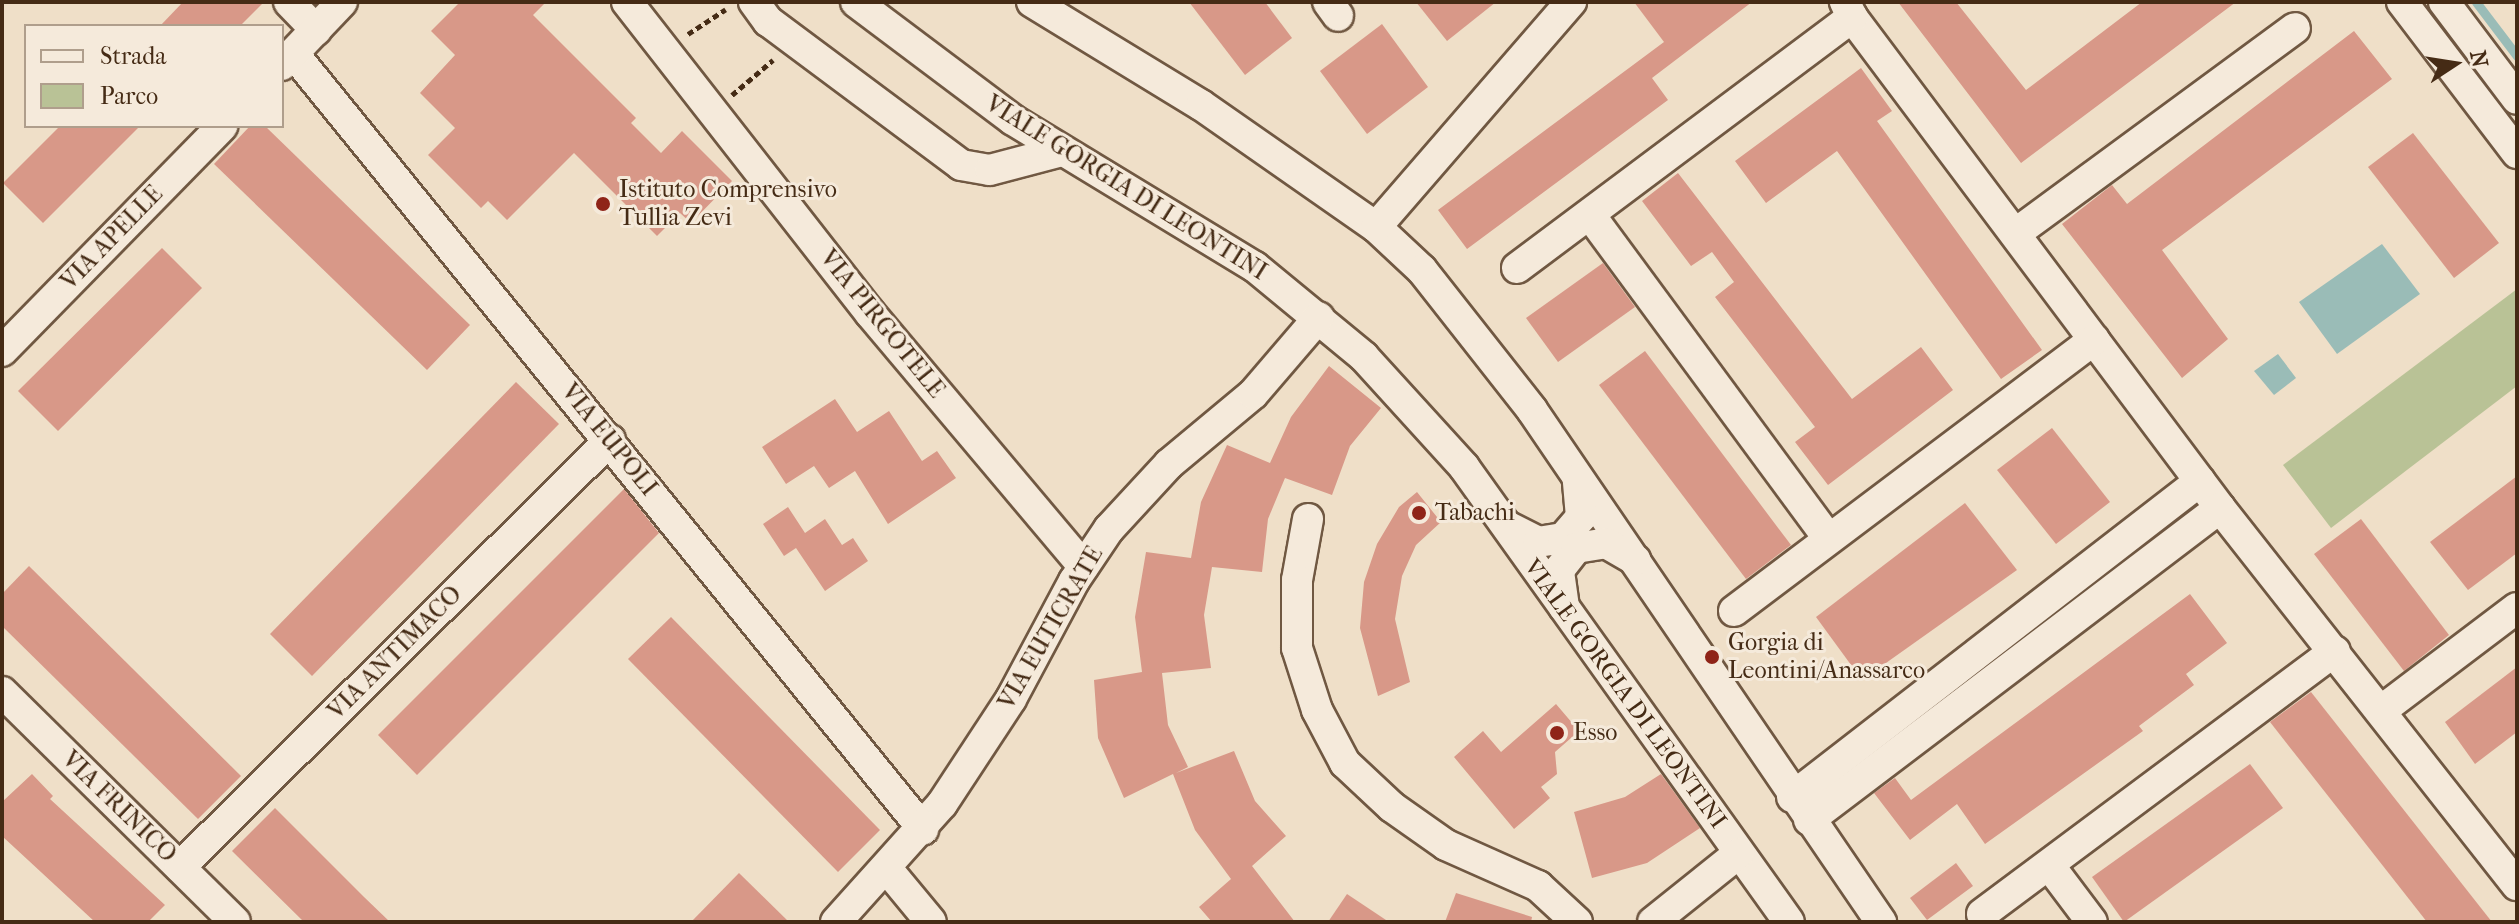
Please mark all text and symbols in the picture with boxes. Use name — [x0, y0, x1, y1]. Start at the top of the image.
legend — [24, 24, 284, 128]
north arrow — [2415, 24, 2495, 104]
text: Strada — [100, 42, 166, 70]
text: N — [2464, 48, 2493, 70]
text: Parco — [100, 82, 158, 110]
street label: VIALE GORGIA DI LEONTINI — [980, 89, 1272, 287]
place label: Istituto Comprensivo Tullia Zevi — [619, 176, 837, 232]
street label: VIA APELLE — [55, 180, 169, 296]
marker: Istituto Comprensivo Tullia Zevi — [594, 195, 612, 213]
street label: VIA PIRGOTELE — [814, 244, 950, 404]
street label: VIA EUPOLI — [555, 378, 663, 502]
place label: Tabachi — [1435, 499, 1515, 527]
marker: Tabachi — [1410, 504, 1428, 522]
street label: VIA EUTICRATE — [993, 541, 1109, 715]
street label: VIALE GORGIA DI LEONTINI — [1518, 554, 1732, 834]
street label: VIA ANTIMACO — [322, 580, 468, 726]
place label: Gorgia di Leontini/Anassarco — [1728, 629, 1925, 685]
marker: Gorgia di Leontini/Anassarco — [1703, 648, 1721, 666]
place label: Esso — [1573, 719, 1618, 747]
marker: Esso — [1548, 724, 1566, 742]
street label: VIA FRINICO — [56, 745, 182, 869]

